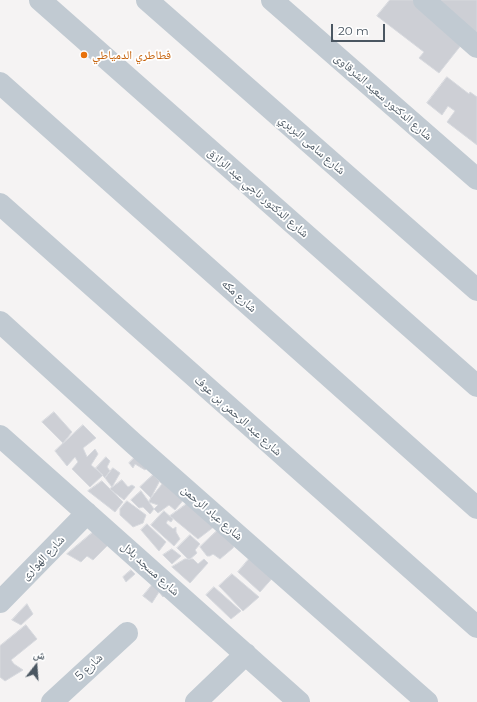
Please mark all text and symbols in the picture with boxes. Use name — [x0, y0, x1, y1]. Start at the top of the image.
scale bar — [333, 16, 387, 42]
text: 20 m — [338, 23, 369, 38]
place label: فطاطري الدمياطي — [92, 48, 171, 62]
marker: فطاطري الدمياطي — [79, 50, 89, 60]
street label: شارع الدكتور سعيد الشرقاوى — [331, 51, 435, 143]
street label: شارع سامى البربري — [276, 112, 348, 178]
street label: شارع الدكتور ناجي عبد الرازق — [205, 145, 311, 241]
street label: شارع مكه — [218, 276, 260, 316]
street label: شارع عبد الرحمن بن عوف — [191, 373, 285, 459]
street label: شارع عباد الرحمن — [178, 482, 246, 544]
street label: شارع الهوارى — [18, 533, 68, 583]
street label: شارع مسجد بلال — [118, 539, 182, 599]
north arrow — [16, 646, 56, 686]
text: ش — [32, 646, 47, 663]
street label: شارع 5 — [72, 651, 106, 683]

